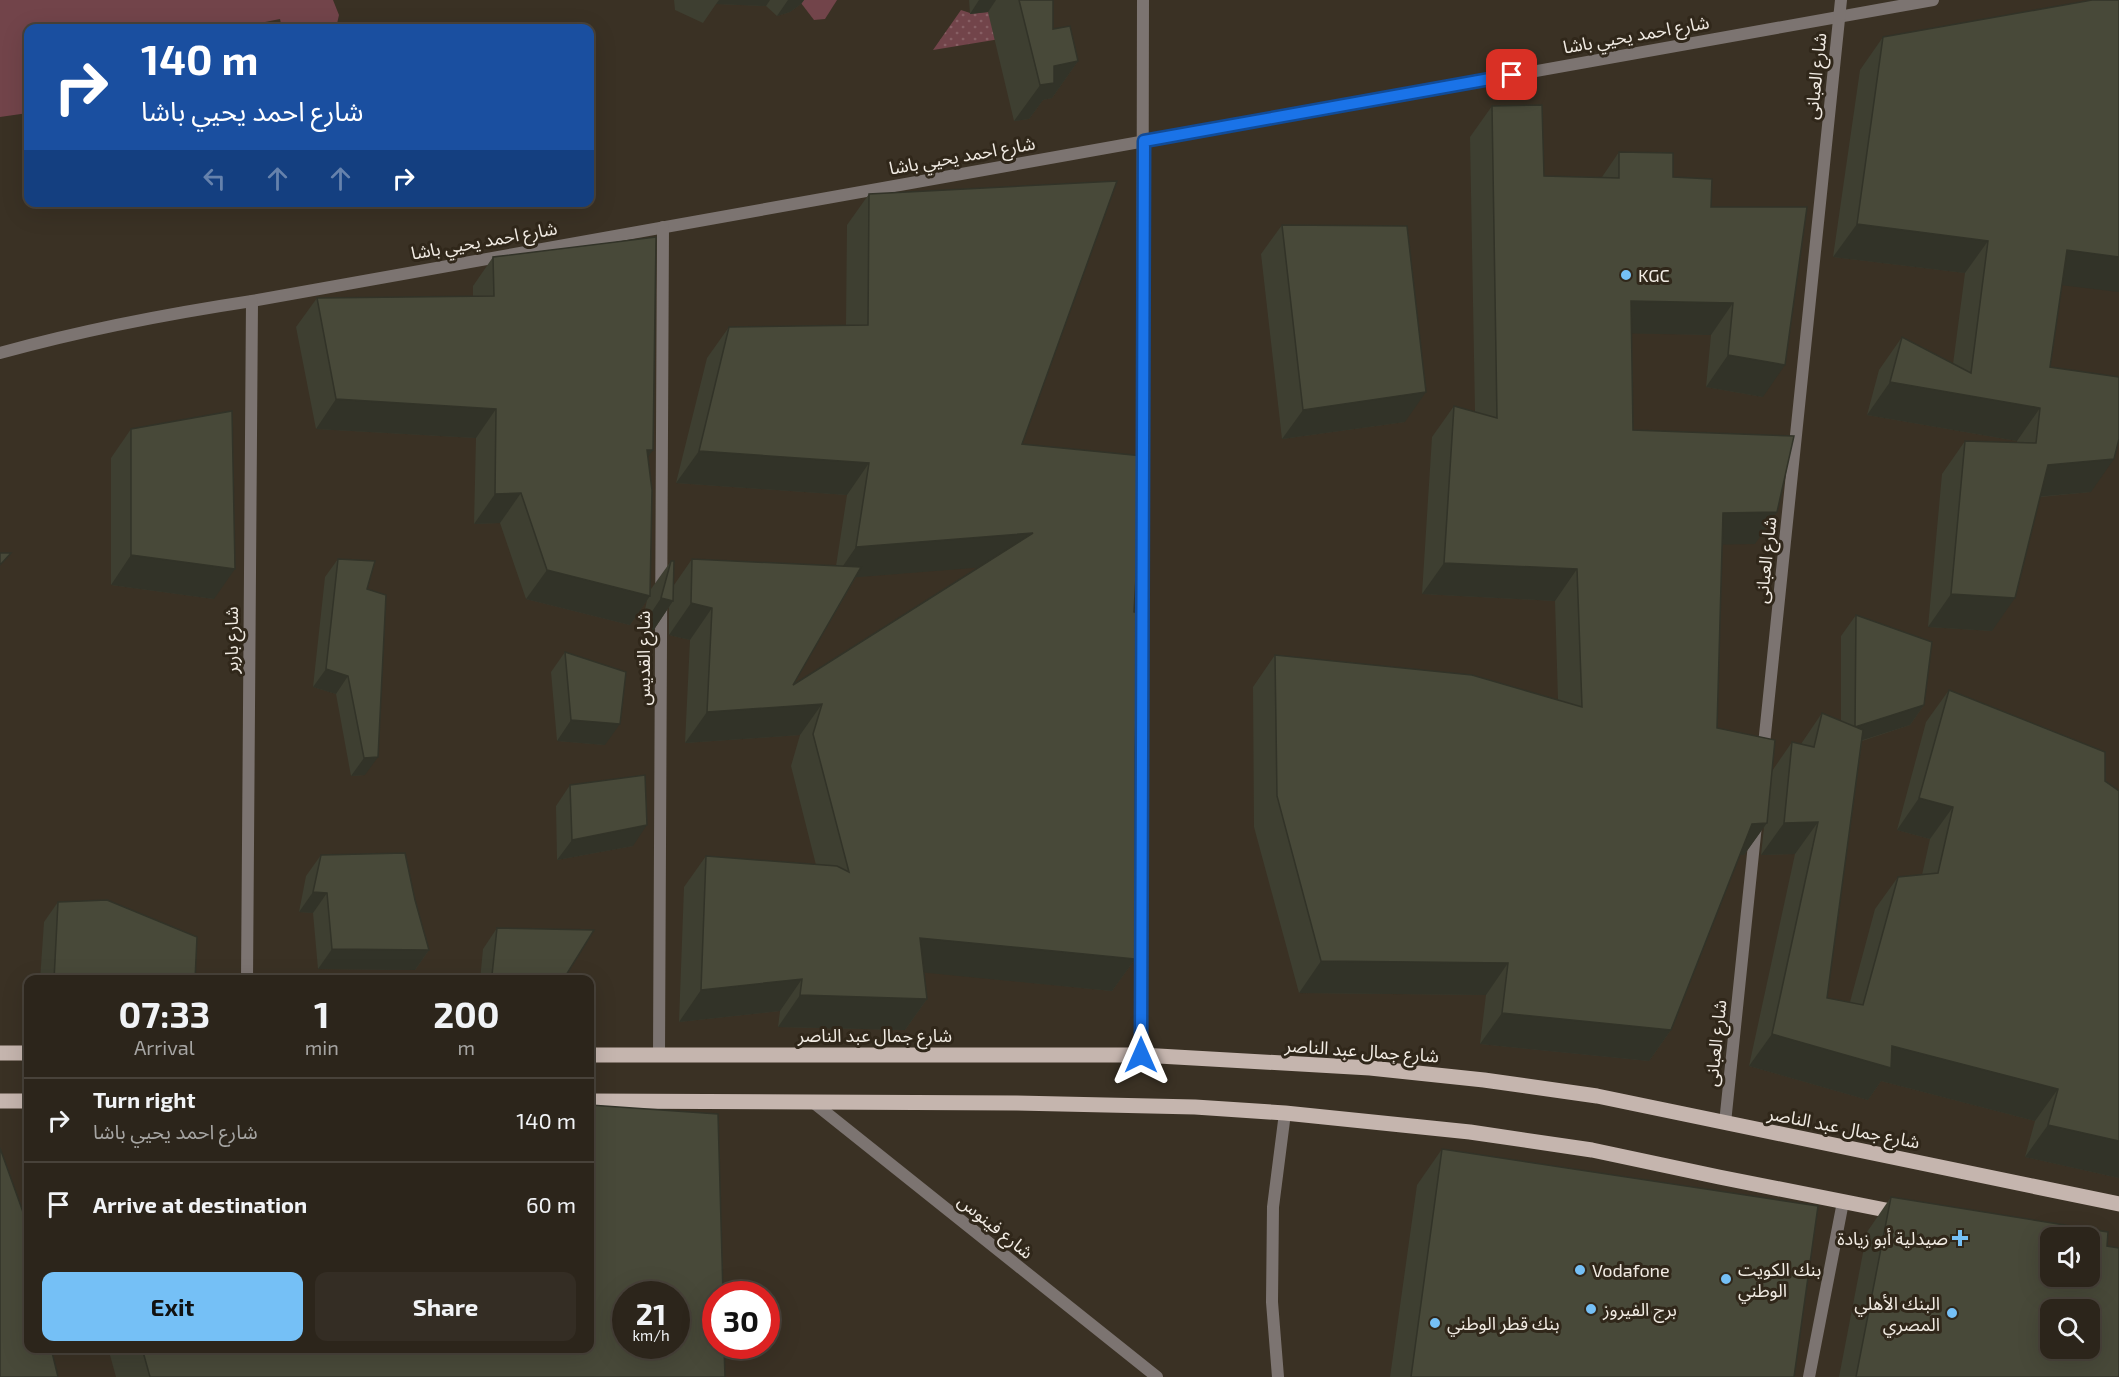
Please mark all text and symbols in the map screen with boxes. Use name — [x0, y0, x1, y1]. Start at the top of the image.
street label: شارع احمد يحيي باشا — [1561, 10, 1712, 62]
street label: شارع العبانى — [1800, 32, 1834, 121]
text: 140 m — [141, 33, 258, 83]
icon: right — [42, 48, 120, 126]
pin — [1486, 49, 1537, 100]
icon: arrive — [1495, 58, 1528, 91]
text: شارع احمد يحيي باشا — [141, 94, 363, 126]
street label: شارع احمد يحيي باشا — [887, 131, 1038, 183]
icon: left — [198, 162, 231, 195]
icon: ahead — [261, 162, 294, 195]
icon: ahead — [324, 162, 357, 195]
icon: right — [387, 162, 420, 195]
street label: شارع احمد يحيي باشا — [409, 216, 560, 268]
place label: KGC — [1638, 264, 1670, 286]
marker: KGC — [1619, 268, 1633, 282]
street label: شارع العبانى — [1750, 516, 1784, 605]
street label: شارع باربر — [220, 606, 246, 675]
street label: شارع القديس — [632, 611, 658, 705]
text: 07:33 — [118, 992, 210, 1035]
text: 1 — [314, 992, 329, 1035]
text: 200 — [433, 992, 500, 1035]
street label: شارع العبانى — [1700, 999, 1734, 1088]
position arrow — [1109, 1023, 1173, 1087]
street label: شارع جمال عبد الناصر — [797, 1024, 952, 1050]
street label: شارع جمال عبد الناصر — [1283, 1034, 1440, 1070]
text: Arrival — [134, 1035, 195, 1059]
text: min — [305, 1035, 339, 1059]
text: m — [458, 1035, 475, 1059]
text: Turn right — [93, 1086, 195, 1112]
street label: شارع جمال عبد الناصر — [1764, 1101, 1922, 1156]
icon: right — [42, 1104, 75, 1137]
text: 140 m — [516, 1107, 576, 1133]
text: شارع احمد يحيي باشا — [93, 1119, 258, 1143]
icon: arrive — [42, 1188, 75, 1221]
street label: شارع فينوس — [951, 1189, 1038, 1266]
text: Arrive at destination — [93, 1191, 307, 1217]
text: 60 m — [526, 1191, 576, 1217]
place label: صيدلية أبو زيادة — [1837, 1227, 1948, 1250]
map controls — [2040, 1227, 2100, 1359]
button: sound — [2040, 1227, 2100, 1287]
marker: صيدلية أبو زيادة — [1953, 1231, 1967, 1245]
place label: بنك الكويت الوطني — [1738, 1258, 1821, 1304]
place label: Vodafone — [1592, 1259, 1670, 1281]
marker: Vodafone — [1573, 1263, 1587, 1277]
button: Exit — [42, 1272, 303, 1341]
button: Share — [315, 1272, 576, 1341]
marker: بنك الكويت الوطني — [1719, 1272, 1733, 1286]
speed limit sign: 30 — [702, 1281, 780, 1359]
place label: البنك الأهلي المصري — [1854, 1292, 1940, 1338]
text: 21 — [636, 1295, 666, 1331]
place label: برج الفيروز — [1602, 1298, 1677, 1323]
button: search — [2040, 1299, 2100, 1359]
marker: برج الفيروز — [1584, 1302, 1598, 1316]
marker: البنك الأهلي المصري — [1945, 1306, 1959, 1320]
place label: بنك قطر الوطني — [1447, 1312, 1560, 1337]
marker: بنك قطر الوطني — [1428, 1316, 1442, 1330]
text: km/h — [632, 1326, 670, 1344]

